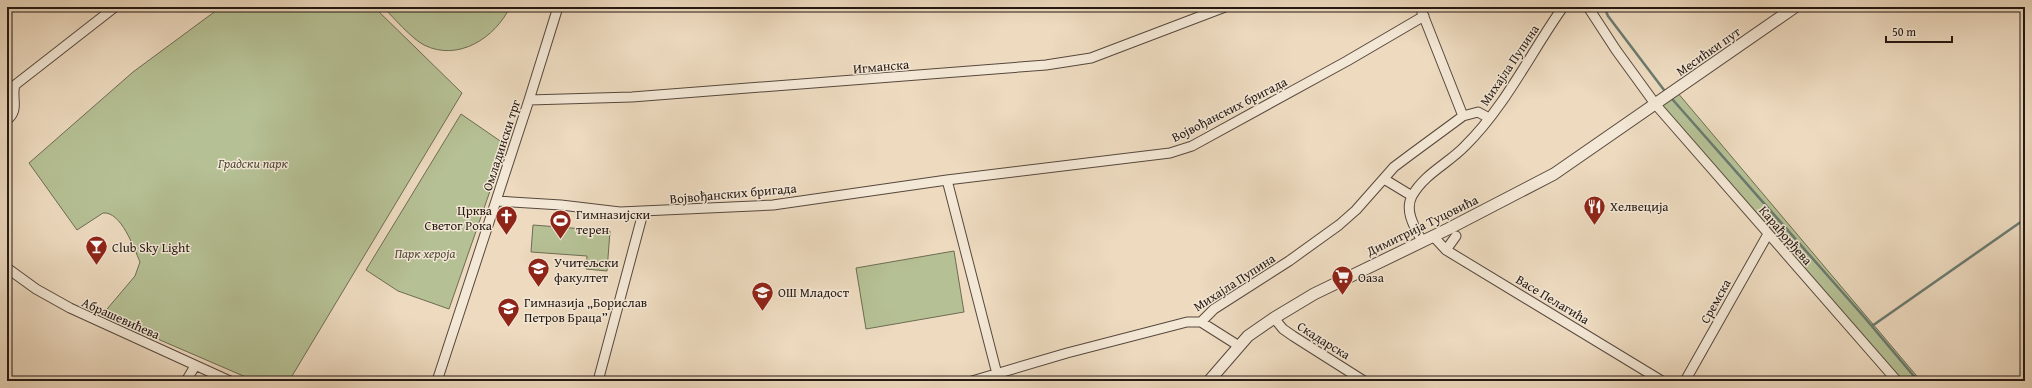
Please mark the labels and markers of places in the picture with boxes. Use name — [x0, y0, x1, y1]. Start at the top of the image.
restaurant icon: Хелвеција — [1582, 193, 1608, 226]
place label: Хелвеција — [1610, 197, 1669, 216]
place label: Црква Светог Рока — [425, 201, 493, 235]
church icon: Црква Светог Рока — [494, 204, 520, 237]
place label: Гимназијски терен — [576, 205, 650, 239]
sports icon: Гимназијски терен — [547, 208, 573, 241]
bar icon: Club Sky Light — [84, 234, 110, 267]
place label: Club Sky Light — [112, 238, 190, 257]
place label: Учитељски факултет — [554, 253, 619, 287]
school or university icon: Учитељски факултет — [525, 256, 551, 289]
supermarket icon: Оаза — [1329, 264, 1355, 297]
place label: Оаза — [1358, 268, 1385, 287]
school or university icon: ОШ Младост — [750, 279, 776, 312]
place label: ОШ Младост — [778, 283, 850, 302]
place label: Гимназија „Борислав Петров Браца” — [524, 293, 647, 327]
school or university icon: Гимназија „Борислав Петров Браца” — [496, 296, 522, 329]

